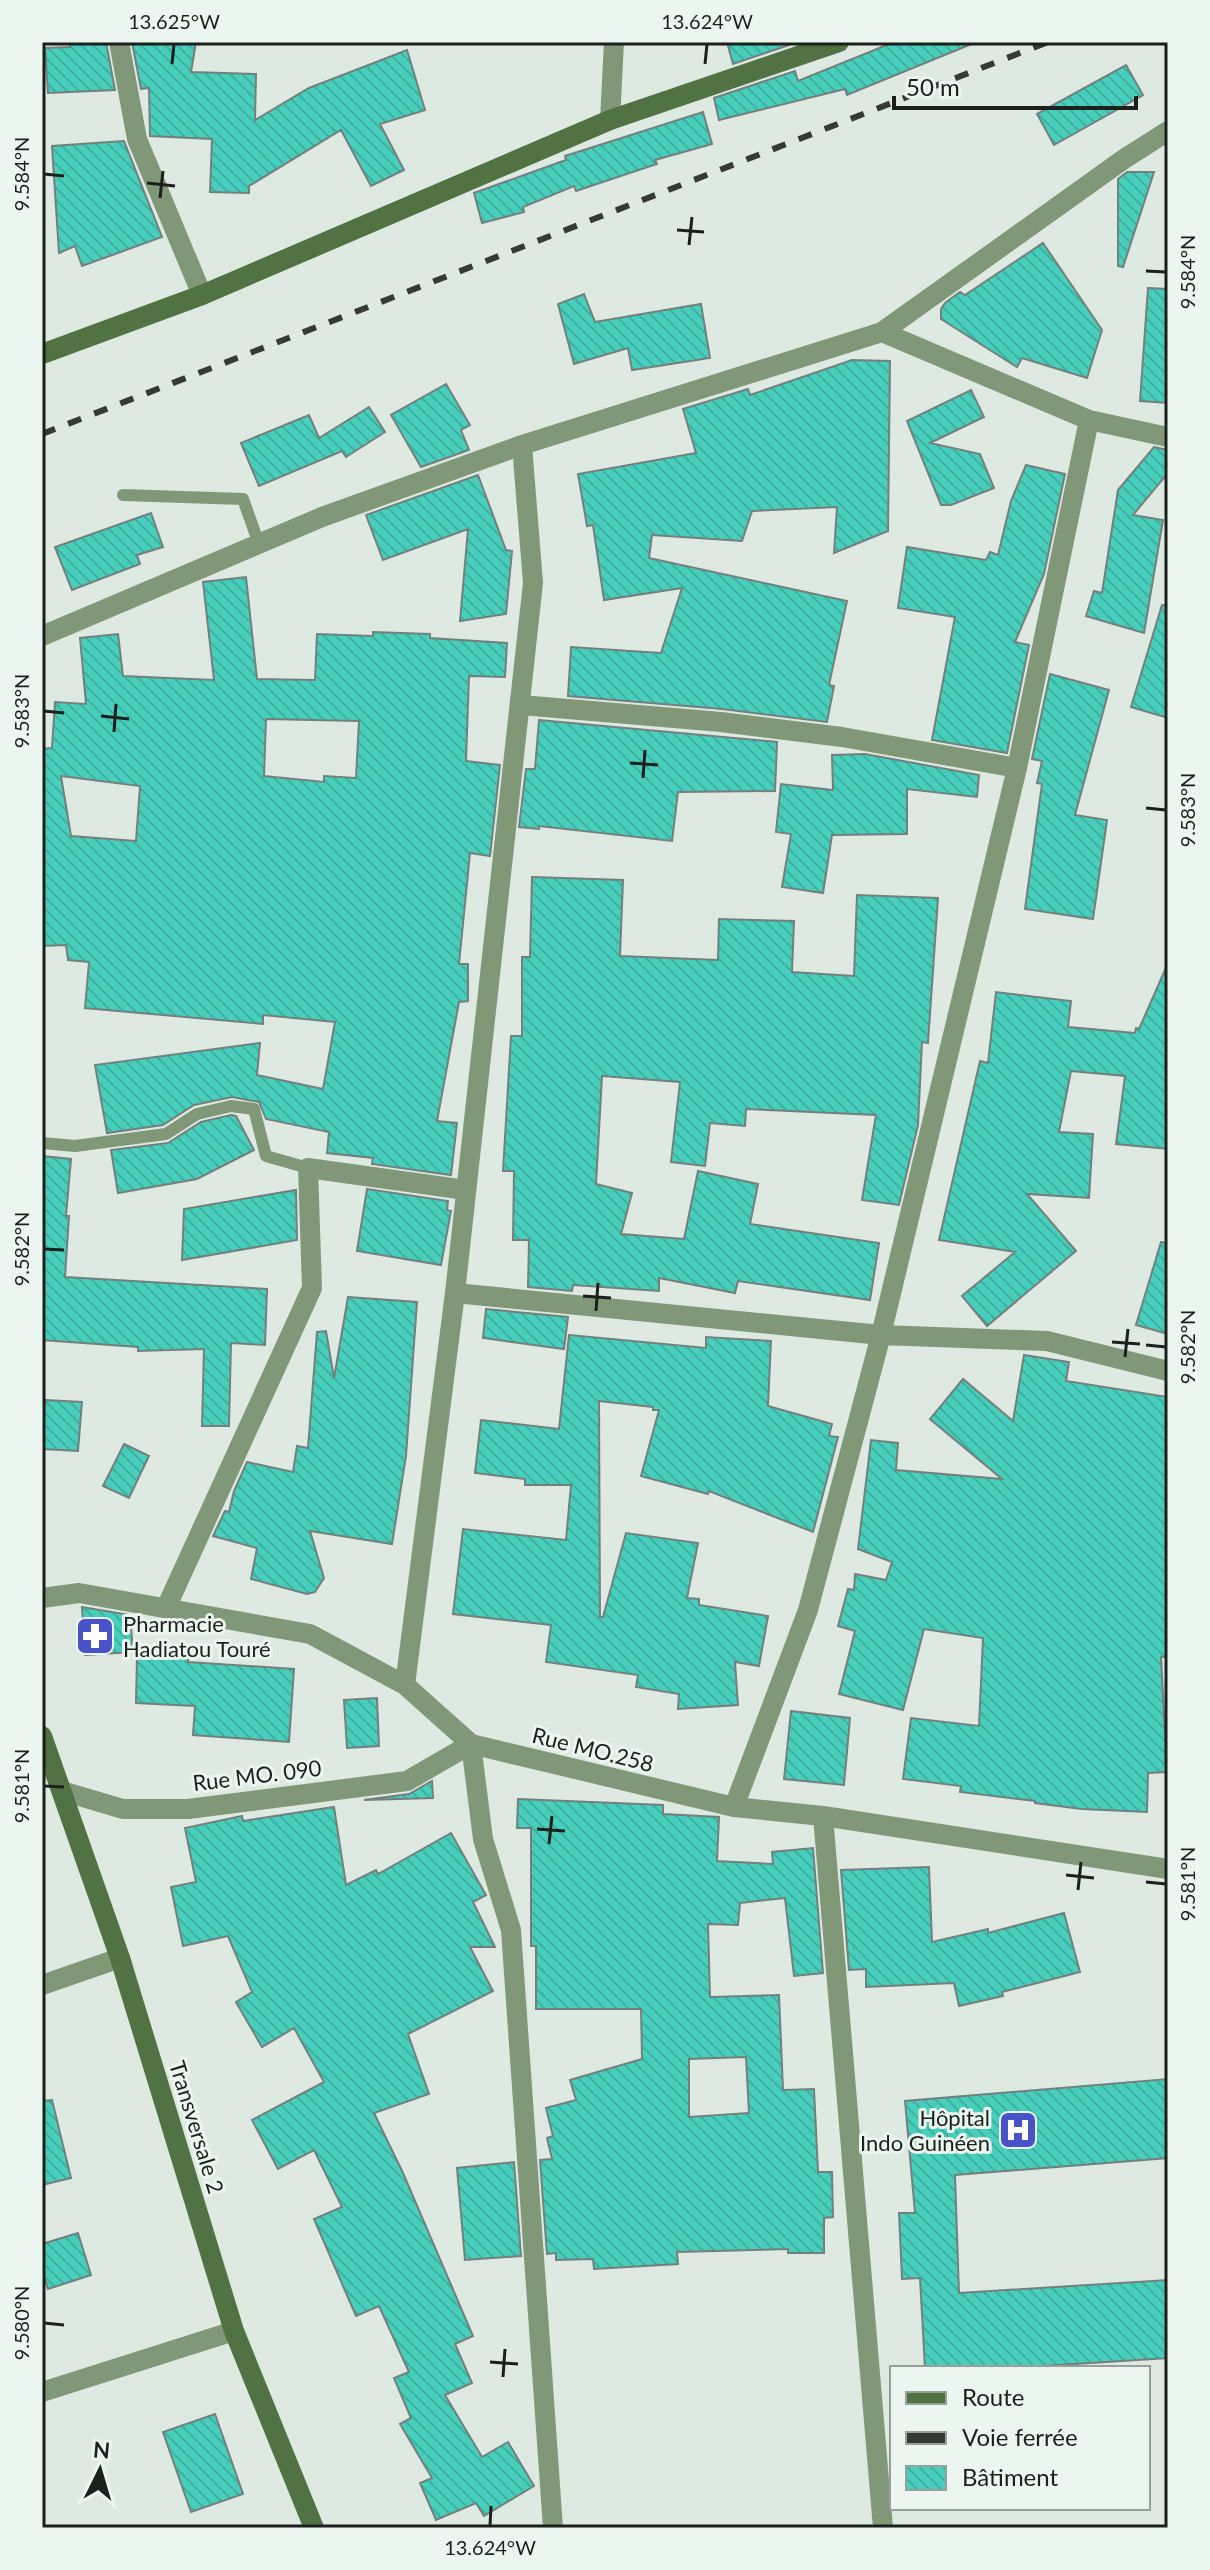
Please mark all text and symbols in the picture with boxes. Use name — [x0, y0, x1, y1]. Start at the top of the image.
text: 13.625°W — [128, 9, 220, 33]
text: 13.624°W — [661, 9, 753, 33]
scale bar — [894, 60, 1136, 110]
text: 50 m — [906, 72, 960, 101]
text: 9.584°N — [9, 137, 33, 211]
text: 9.584°N — [1175, 235, 1199, 309]
text: 9.583°N — [9, 674, 33, 748]
text: 9.583°N — [1175, 773, 1199, 847]
text: 9.582°N — [9, 1212, 33, 1286]
text: 9.582°N — [1175, 1310, 1199, 1384]
place label: Pharmacie Hadiatou Touré — [123, 1610, 271, 1662]
pharmacy icon: Pharmacie Hadiatou Touré — [74, 1615, 116, 1657]
street label: Rue MO.258 — [530, 1721, 656, 1777]
text: 9.581°N — [9, 1749, 33, 1823]
street label: Rue MO. 090 — [191, 1754, 323, 1796]
text: 9.581°N — [1175, 1847, 1199, 1921]
street label: Transversale 2 — [164, 2057, 230, 2197]
place label: Hôpital Indo Guinéen — [860, 2104, 990, 2156]
hospital icon: Hôpital Indo Guinéen — [997, 2109, 1039, 2151]
text: 9.580°N — [9, 2286, 33, 2360]
legend — [890, 2366, 1150, 2510]
text: Route — [962, 2382, 1024, 2411]
text: Voie ferrée — [962, 2422, 1078, 2451]
north arrow — [60, 2430, 140, 2510]
text: N — [92, 2435, 111, 2464]
text: Bâtiment — [962, 2462, 1059, 2491]
text: 13.624°W — [444, 2535, 536, 2559]

